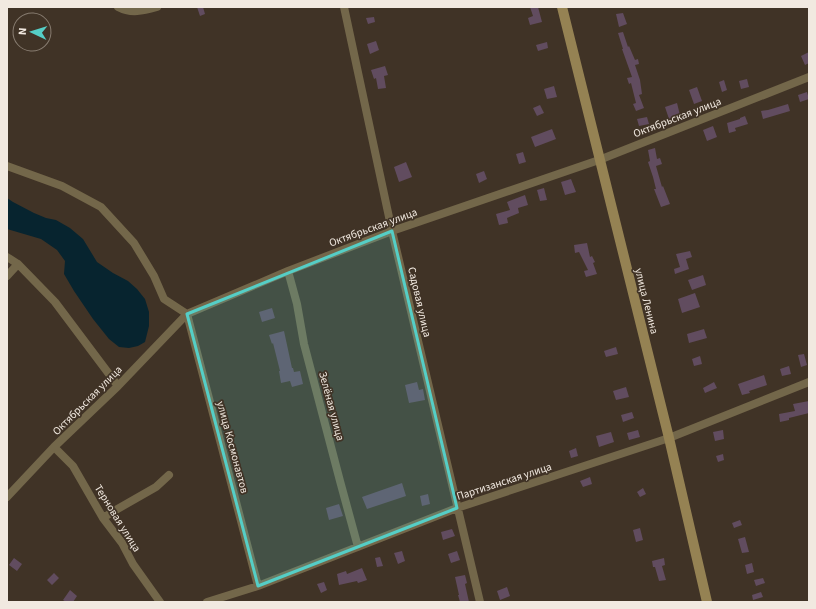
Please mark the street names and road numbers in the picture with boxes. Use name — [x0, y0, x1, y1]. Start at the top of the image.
street label: Октябрьская улица — [631, 94, 723, 141]
street label: Октябрьская улица — [327, 205, 419, 250]
street label: Садовая улица — [404, 266, 435, 339]
street label: улица Ленина — [631, 267, 662, 336]
street label: Октябрьская улица — [49, 362, 126, 439]
street label: Зелёная улица — [315, 370, 348, 442]
street label: улица Космонавтов — [213, 399, 252, 495]
street label: Партизанская улица — [455, 459, 554, 504]
street label: Терновая улица — [91, 482, 144, 555]

